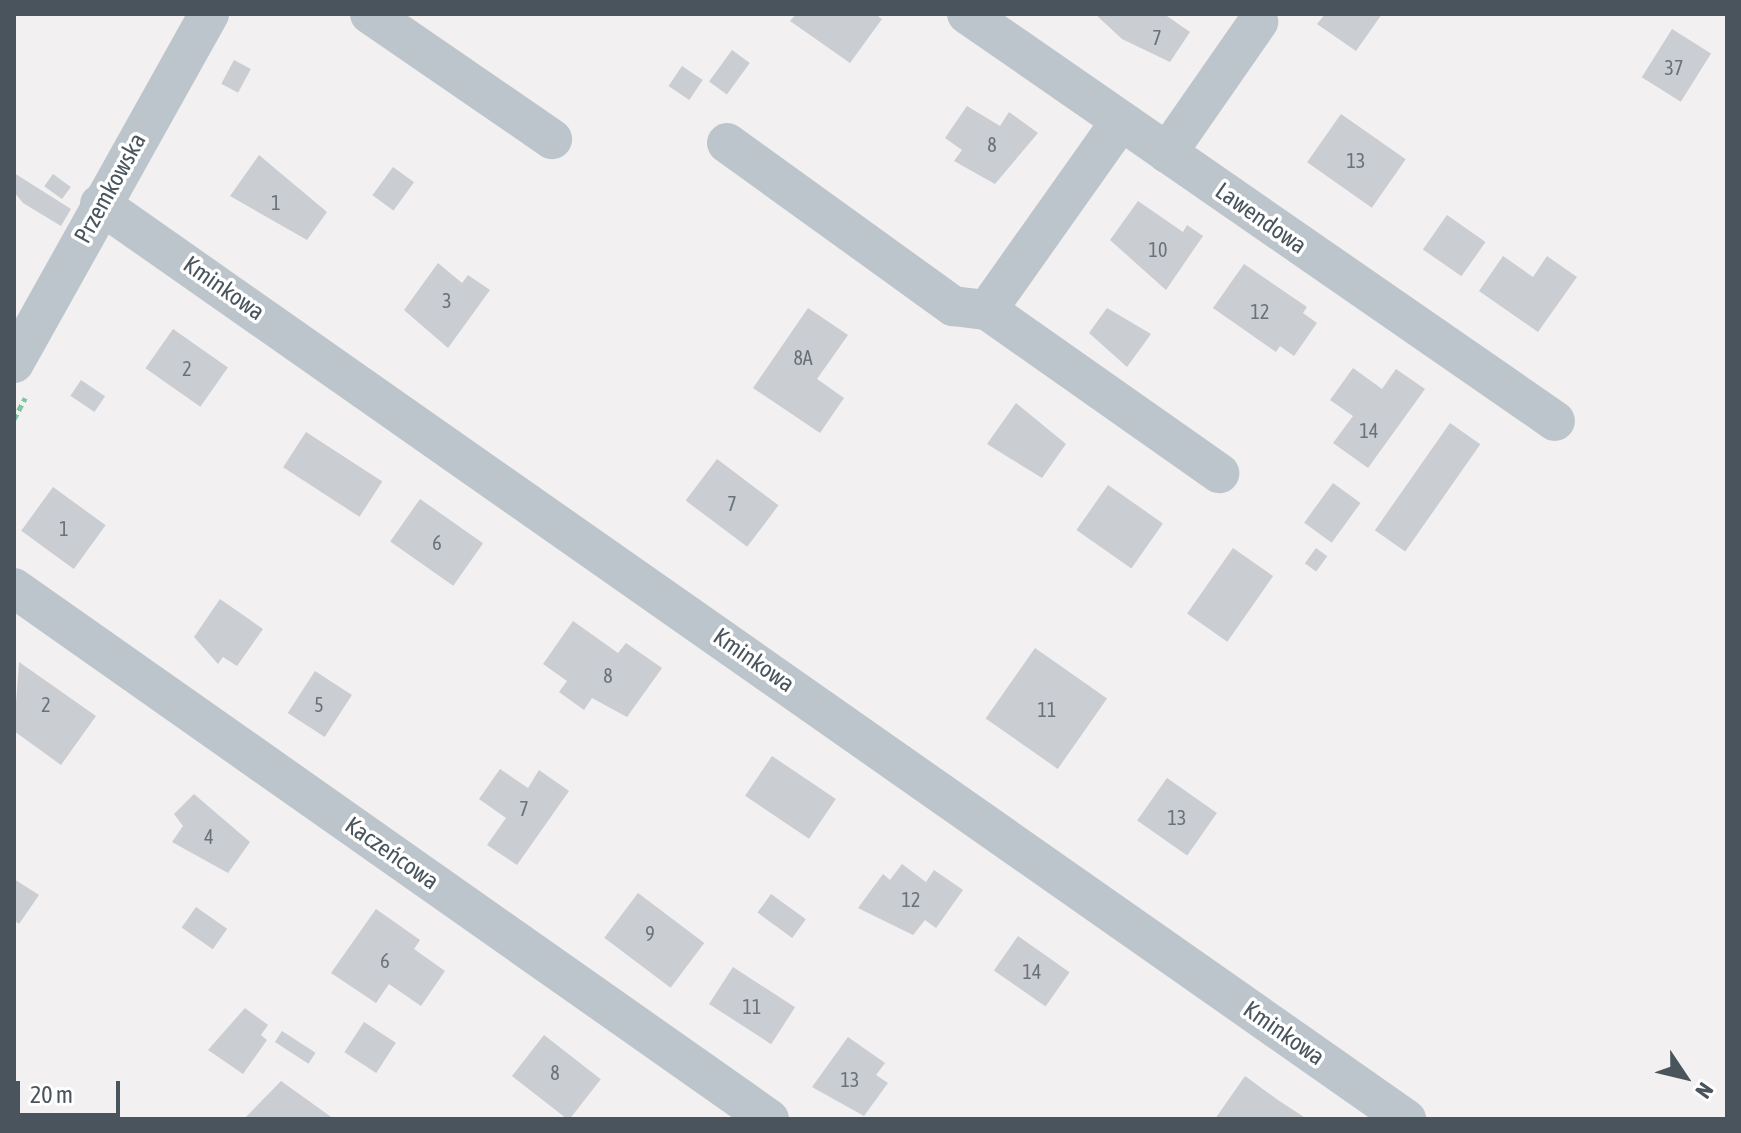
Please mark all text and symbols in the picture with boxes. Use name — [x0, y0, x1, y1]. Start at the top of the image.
house number: 7 — [1152, 25, 1162, 49]
house number: 37 — [1665, 55, 1683, 79]
street label: Przemkowska — [68, 128, 152, 248]
house number: 8 — [987, 132, 997, 156]
house number: 13 — [1347, 148, 1365, 172]
street label: Lawendowa — [1210, 176, 1312, 260]
house number: 1 — [271, 190, 281, 214]
house number: 10 — [1149, 237, 1167, 261]
street label: Kminkowa — [178, 250, 270, 326]
house number: 3 — [442, 288, 452, 312]
house number: 12 — [1251, 299, 1269, 323]
house number: 8A — [793, 345, 813, 369]
house number: 2 — [182, 356, 192, 380]
house number: 14 — [1360, 418, 1378, 442]
house number: 7 — [727, 491, 737, 515]
house number: 1 — [59, 516, 69, 540]
house number: 6 — [432, 530, 442, 554]
street label: Kminkowa — [708, 622, 800, 698]
house number: 8 — [603, 663, 613, 687]
house number: 2 — [41, 692, 51, 716]
house number: 5 — [314, 692, 324, 716]
house number: 11 — [1038, 697, 1056, 721]
house number: 7 — [519, 796, 529, 820]
house number: 13 — [1168, 805, 1186, 829]
street label: Kaczeńcowa — [340, 810, 444, 896]
house number: 4 — [204, 824, 214, 848]
house number: 12 — [902, 887, 920, 911]
house number: 9 — [645, 921, 655, 945]
house number: 6 — [380, 948, 390, 972]
house number: 14 — [1023, 959, 1041, 983]
house number: 11 — [743, 994, 761, 1018]
street label: Kminkowa — [1238, 995, 1330, 1071]
north arrow — [1645, 1037, 1725, 1117]
house number: 8 — [550, 1060, 560, 1084]
scale bar — [20, 1065, 124, 1115]
house number: 13 — [841, 1067, 859, 1091]
text: N — [1690, 1078, 1719, 1104]
text: 20 m — [30, 1081, 73, 1108]

